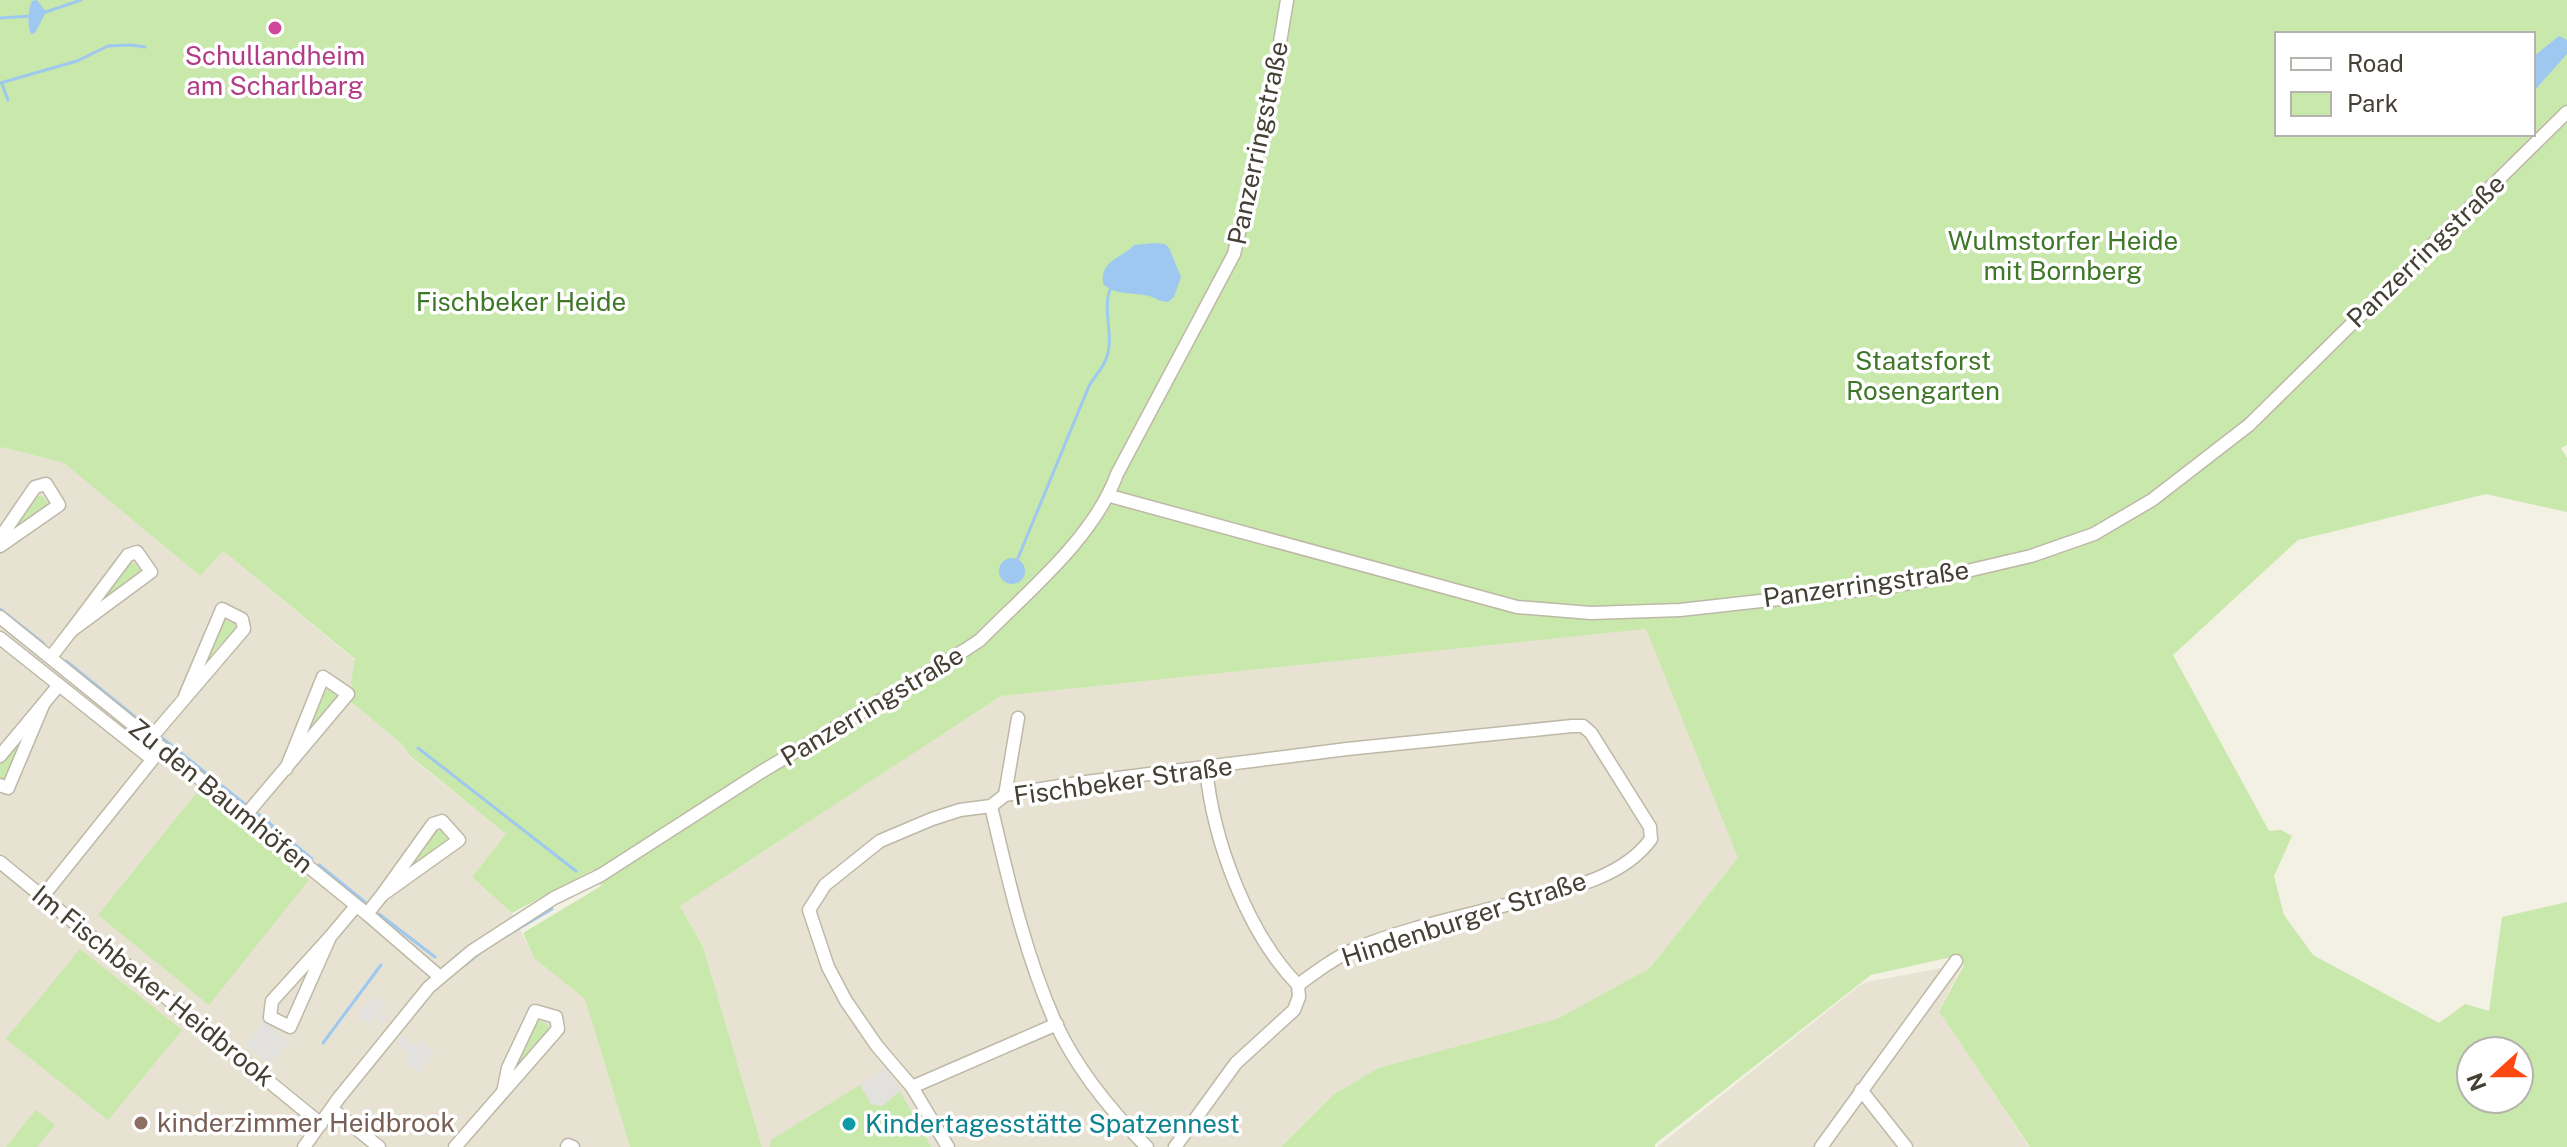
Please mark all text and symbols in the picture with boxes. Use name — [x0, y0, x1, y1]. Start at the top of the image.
marker: Schullandheim am Scharlbarg — [266, 19, 284, 37]
legend — [2275, 32, 2535, 136]
street label: Panzerringstraße — [1221, 38, 1294, 248]
place label: Schullandheim am Scharlbarg — [185, 40, 365, 101]
text: Road — [2347, 49, 2404, 77]
text: Park — [2347, 89, 2398, 117]
street label: Panzerringstraße — [2340, 167, 2511, 334]
park label: Wulmstorfer Heide mit Bornberg — [1948, 225, 2178, 286]
park label: Fischbeker Heide — [416, 286, 626, 317]
park label: Staatsforst Rosengarten — [1846, 345, 2000, 406]
street label: Panzerringstraße — [1761, 554, 1971, 613]
street label: Panzerringstraße — [775, 639, 969, 772]
street label: Zu den Baumhöfen — [123, 712, 320, 879]
street label: Fischbeker Straße — [1012, 750, 1234, 811]
street label: Hindenburger Straße — [1338, 864, 1590, 973]
street label: Im Fischbeker Heidbrook — [26, 879, 280, 1093]
north arrow — [2455, 1035, 2535, 1115]
text: N — [2461, 1069, 2492, 1095]
place label: kinderzimmer Heidbrook — [157, 1107, 455, 1138]
place label: Kindertagesstätte Spatzennest — [865, 1108, 1240, 1139]
marker: kinderzimmer Heidbrook — [132, 1114, 150, 1132]
marker: Kindertagesstätte Spatzennest — [840, 1115, 858, 1133]

